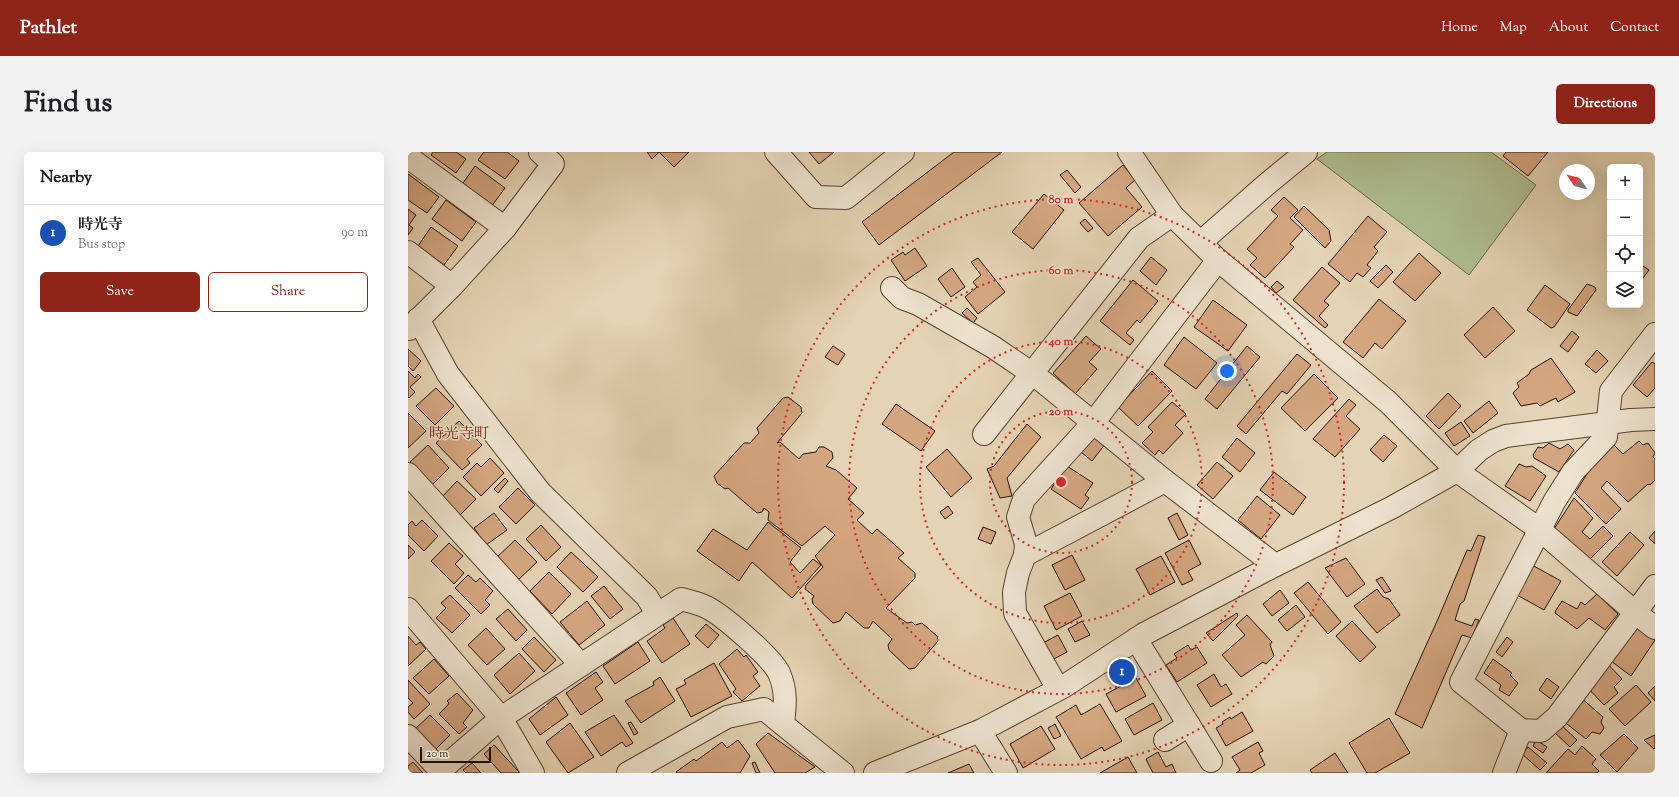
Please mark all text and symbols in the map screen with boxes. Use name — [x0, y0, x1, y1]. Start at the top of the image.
text: Pathlet — [20, 15, 77, 42]
text: Home — [1441, 18, 1478, 38]
text: Map — [1500, 18, 1527, 38]
text: About — [1549, 18, 1588, 38]
text: Contact — [1610, 18, 1659, 38]
text: Find us — [24, 84, 112, 124]
button: Directions — [1556, 84, 1655, 124]
north arrow — [1559, 164, 1595, 200]
map controls — [1607, 164, 1643, 308]
button: + — [1607, 164, 1643, 200]
text: Nearby — [40, 166, 92, 190]
text: 80 m — [1049, 191, 1073, 209]
button: − — [1607, 200, 1643, 236]
text: 時光寺 — [78, 215, 123, 236]
text: 1 — [51, 224, 55, 242]
text: 90 m — [341, 224, 368, 242]
text: Bus stop — [78, 236, 125, 254]
button: locate — [1607, 236, 1643, 272]
text: 60 m — [1049, 262, 1073, 280]
button: Save — [40, 272, 200, 312]
button: Share — [208, 272, 368, 312]
button: layers — [1607, 272, 1643, 308]
text: 40 m — [1048, 333, 1073, 351]
your location — [1217, 361, 1237, 381]
text: 20 m — [1049, 403, 1073, 421]
district label: 時光寺町 — [429, 424, 489, 445]
centre of rings — [1054, 475, 1068, 489]
pin: 1 — [1109, 657, 1135, 687]
scale bar — [420, 745, 491, 764]
text: 20 m — [426, 746, 448, 762]

